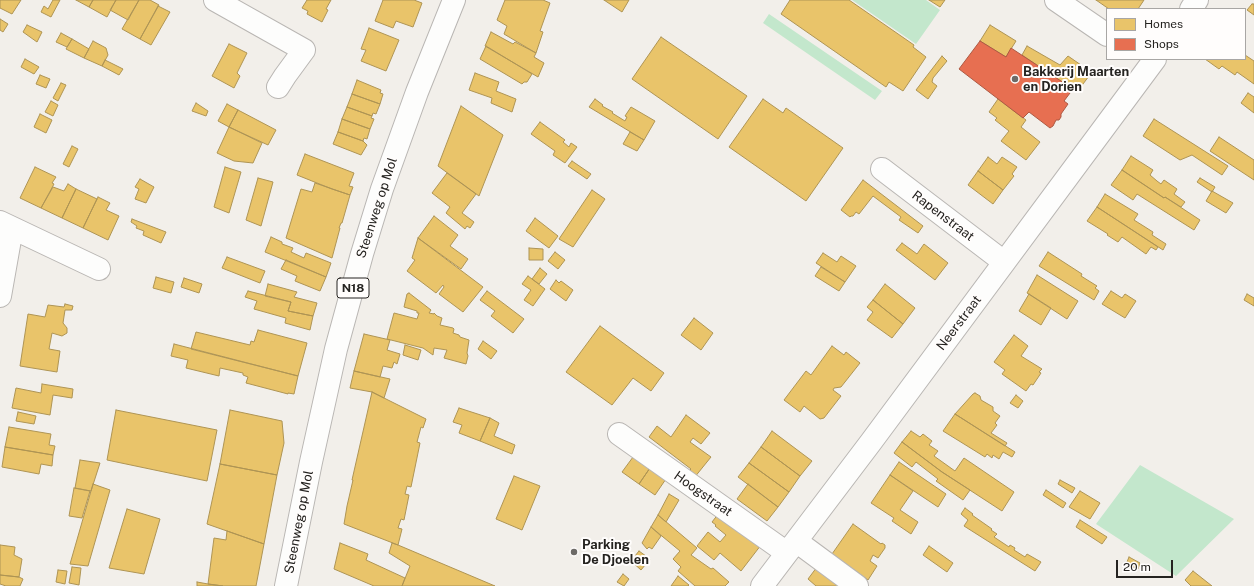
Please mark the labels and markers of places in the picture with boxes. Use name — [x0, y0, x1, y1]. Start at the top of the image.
place label: Bakkerij Maarten en Dorien — [1023, 64, 1129, 95]
marker: Bakkerij Maarten en Dorien — [1010, 74, 1020, 84]
place label: Parking De Djoelen — [582, 537, 649, 568]
marker: Parking De Djoelen — [569, 547, 579, 557]

